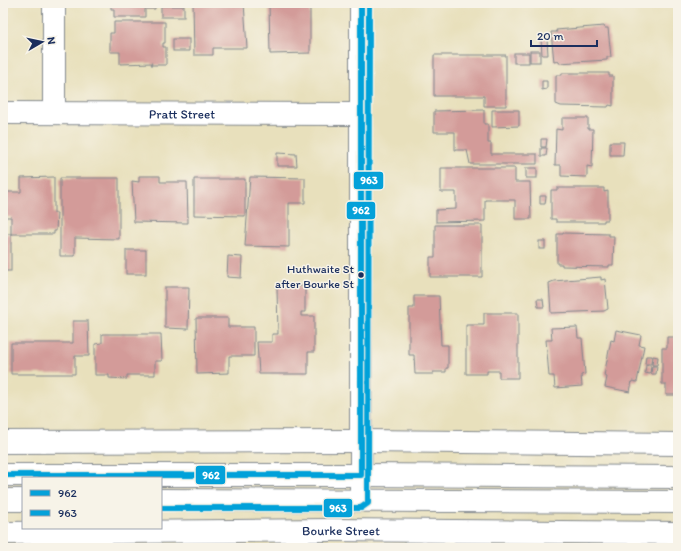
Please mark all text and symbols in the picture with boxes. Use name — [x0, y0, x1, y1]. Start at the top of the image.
north arrow — [22, 22, 62, 62]
scale bar — [531, 22, 597, 48]
text: 20 m — [537, 29, 564, 43]
text: N — [44, 36, 58, 45]
street label: Pratt Street — [149, 106, 215, 122]
line badge: 963 — [353, 171, 384, 190]
text: 963 — [360, 174, 378, 187]
line badge: 962 — [346, 201, 376, 220]
text: 962 — [352, 204, 370, 217]
place label: Huthwaite St after Bourke St — [275, 262, 354, 291]
marker: Huthwaite St after Bourke St — [356, 270, 366, 280]
line badge: 962 — [195, 465, 226, 485]
text: 962 — [202, 469, 220, 482]
legend — [22, 477, 162, 529]
text: 962 — [58, 486, 78, 500]
line badge: 963 — [323, 498, 353, 518]
text: 963 — [329, 502, 347, 515]
text: 963 — [58, 506, 78, 520]
street label: Bourke Street — [302, 523, 380, 538]

